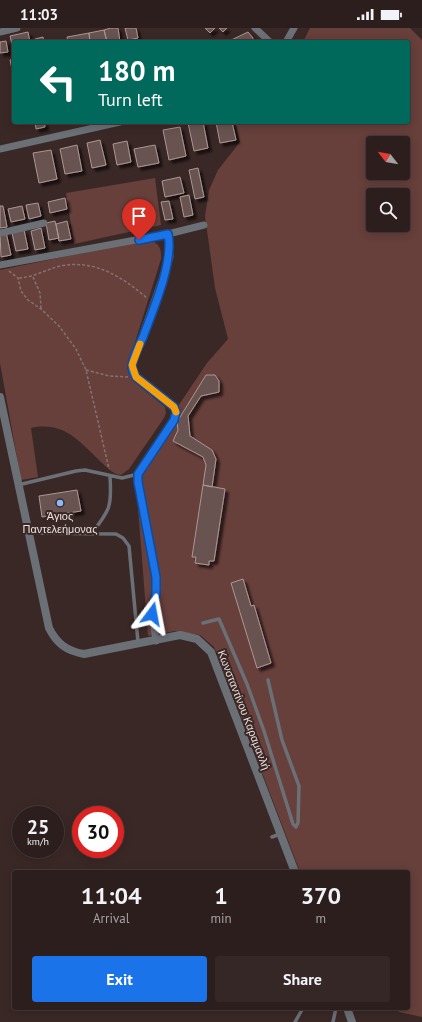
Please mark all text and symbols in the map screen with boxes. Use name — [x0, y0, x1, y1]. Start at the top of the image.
text: 11:03 — [20, 5, 58, 24]
text: 180 m — [98, 52, 175, 89]
icon: left — [32, 56, 84, 108]
text: Turn left — [98, 88, 163, 111]
north arrow — [366, 136, 410, 180]
map controls — [366, 136, 410, 232]
button: search — [366, 188, 410, 232]
pin — [122, 199, 156, 240]
icon: arrive — [128, 205, 150, 227]
marker: Άγιος Παντελεήμονας — [55, 498, 65, 508]
place label: Άγιος Παντελεήμονας — [23, 509, 97, 536]
position arrow — [131, 593, 173, 635]
street label: Κωνσταντίνου Καραμανλή — [215, 648, 273, 772]
speed limit sign: 30 — [72, 806, 124, 858]
text: 25 — [27, 814, 49, 840]
text: km/h — [27, 835, 49, 848]
text: 11:04 — [81, 880, 142, 911]
text: 1 — [214, 880, 228, 911]
text: 370 — [300, 880, 341, 911]
text: Arrival — [93, 910, 129, 927]
text: min — [210, 910, 232, 927]
text: m — [316, 910, 326, 927]
button: Exit — [32, 956, 207, 1002]
button: Share — [215, 956, 390, 1002]

